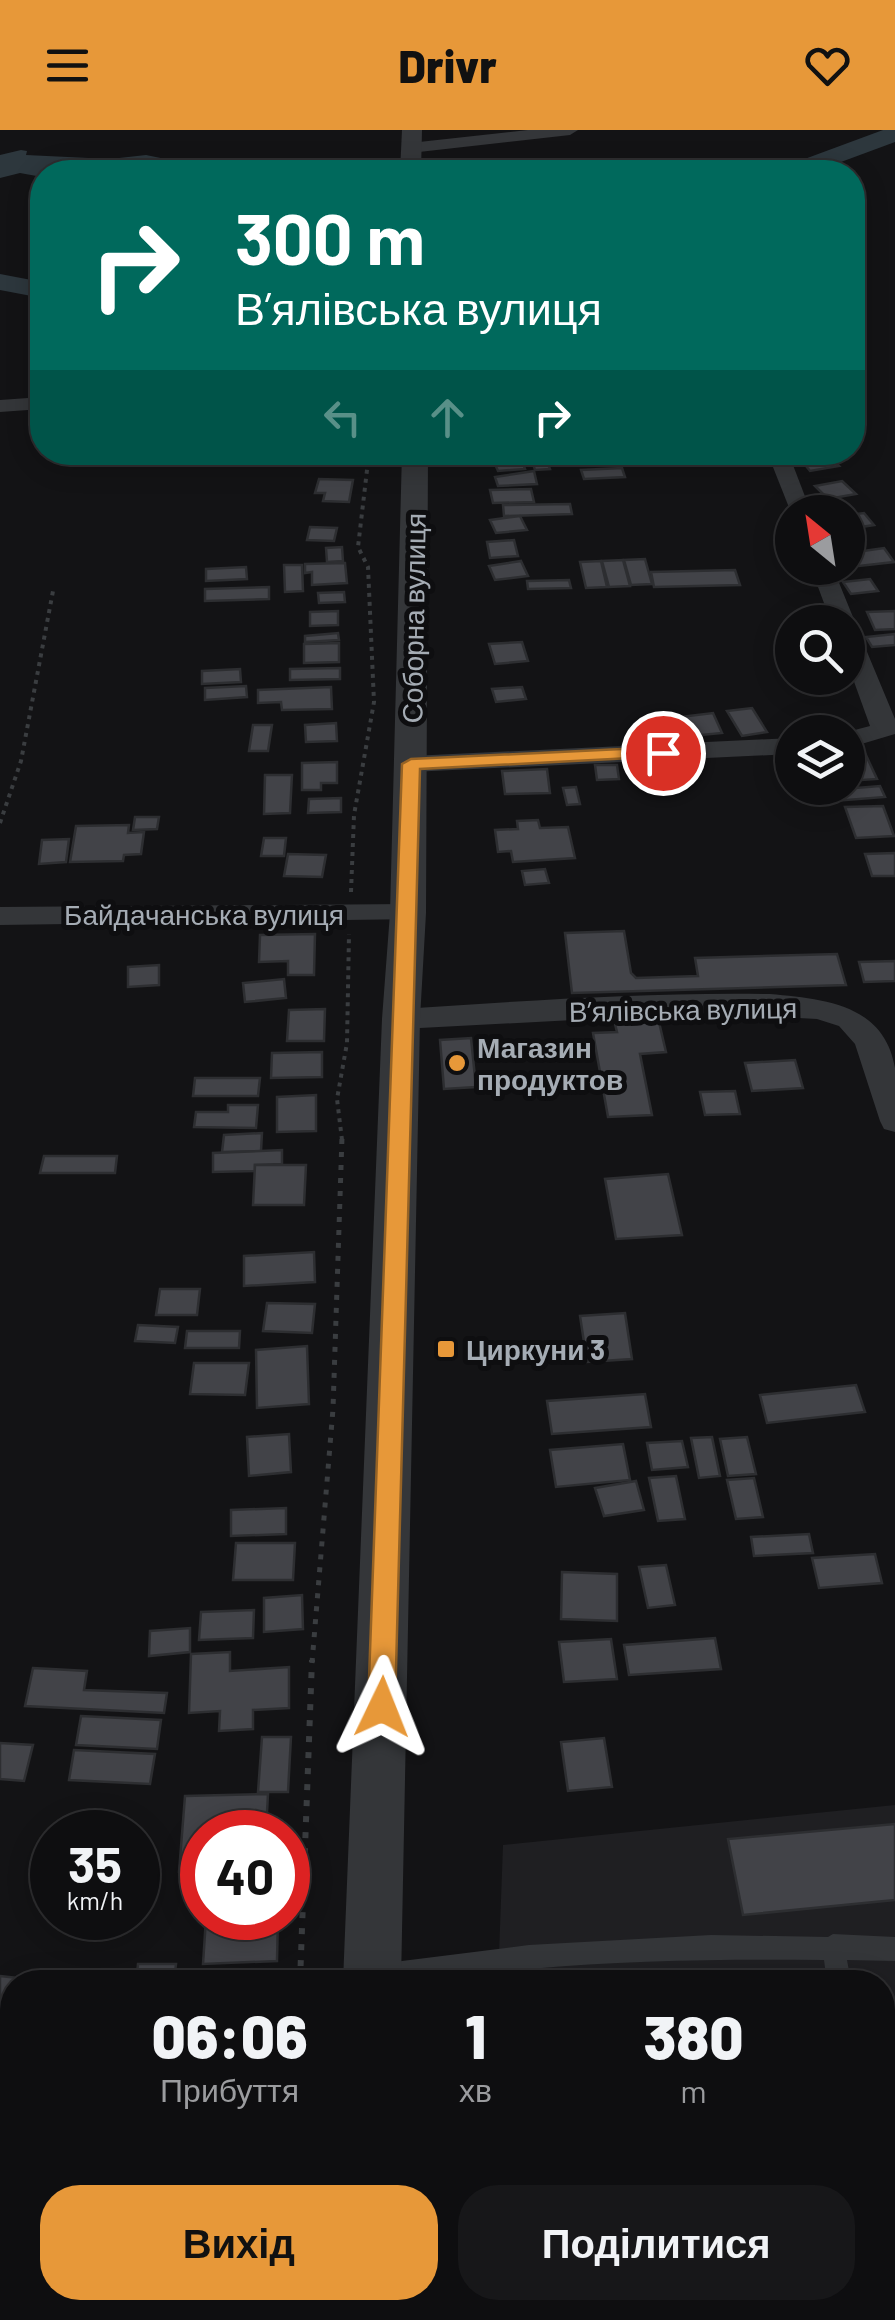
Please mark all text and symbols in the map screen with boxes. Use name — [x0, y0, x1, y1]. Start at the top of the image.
icon: menu — [40, 38, 95, 93]
text: Drivr — [398, 38, 497, 92]
icon: heart — [800, 38, 855, 93]
text: 300 m — [235, 195, 425, 279]
icon: right — [70, 200, 200, 330]
text: В’ялівська вулиця — [235, 280, 602, 334]
icon: left — [315, 390, 370, 445]
icon: ahead — [420, 390, 475, 445]
icon: right — [525, 390, 580, 445]
north arrow — [775, 495, 865, 585]
map controls — [775, 495, 865, 805]
street label: Соборна вулиця — [394, 513, 432, 723]
button: search — [775, 605, 865, 695]
pin — [621, 711, 706, 796]
button: layers — [775, 715, 865, 805]
icon: arrive — [636, 726, 691, 781]
street label: Байдачанська вулиця — [64, 897, 344, 931]
street label: В’ялівська вулиця — [569, 990, 797, 1028]
place label: Магазин продуктов — [477, 1030, 623, 1096]
marker: Магазин продуктов — [446, 1052, 468, 1074]
place label: Циркуни 3 — [466, 1332, 605, 1366]
marker: Циркуни 3 — [435, 1338, 457, 1360]
position arrow — [330, 1655, 434, 1759]
speed limit sign: 40 — [180, 1810, 310, 1940]
text: 35 — [68, 1833, 122, 1893]
text: km/h — [67, 1885, 123, 1915]
text: 06:06 — [151, 1999, 308, 2071]
text: 1 — [465, 1999, 486, 2071]
text: 380 — [643, 2000, 744, 2072]
text: Прибуття — [160, 2070, 299, 2108]
text: хв — [459, 2070, 492, 2108]
text: m — [680, 2071, 707, 2109]
button: Вихід — [40, 2185, 438, 2300]
button: Поділитися — [458, 2185, 855, 2300]

